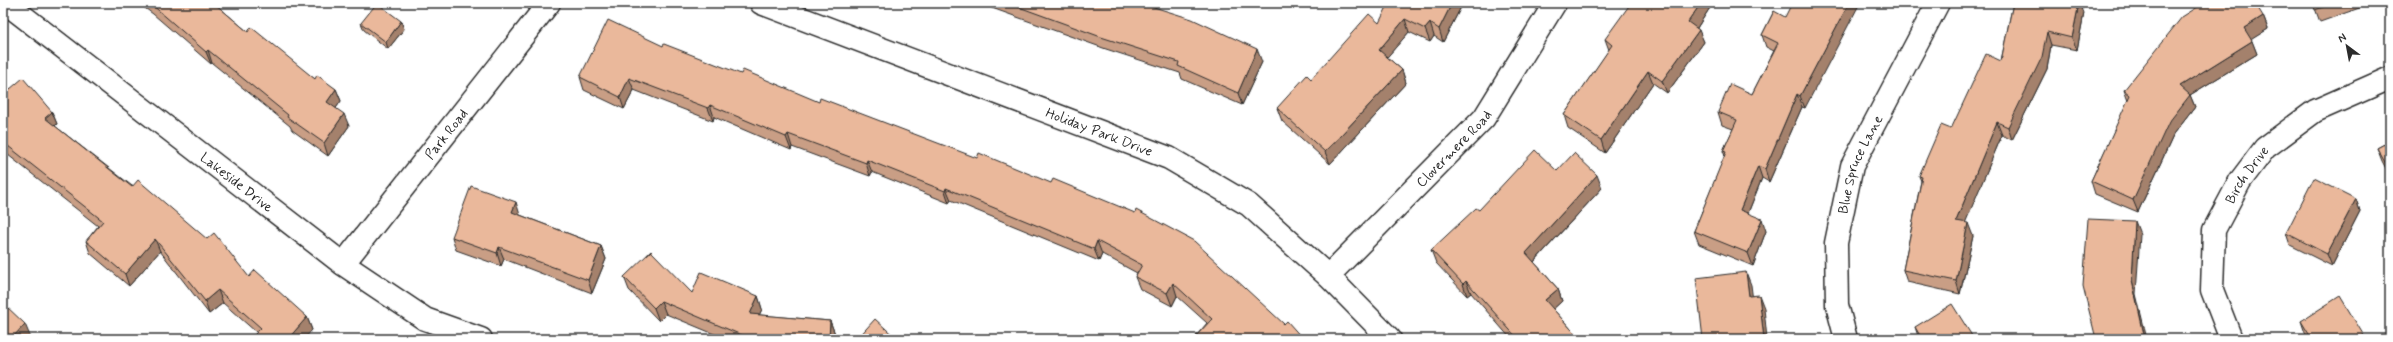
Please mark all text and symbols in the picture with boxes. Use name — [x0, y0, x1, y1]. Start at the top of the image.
north arrow — [2327, 26, 2367, 66]
text: N — [2335, 30, 2349, 46]
street label: Holiday Park Drive — [1043, 104, 1155, 161]
street label: Park Road — [421, 105, 472, 163]
street label: Clovermere Road — [1413, 107, 1496, 192]
street label: Blue Spruce Lane — [1834, 112, 1887, 215]
street label: Birch Drive — [2222, 143, 2273, 207]
street label: Lakeside Drive — [196, 149, 277, 217]

